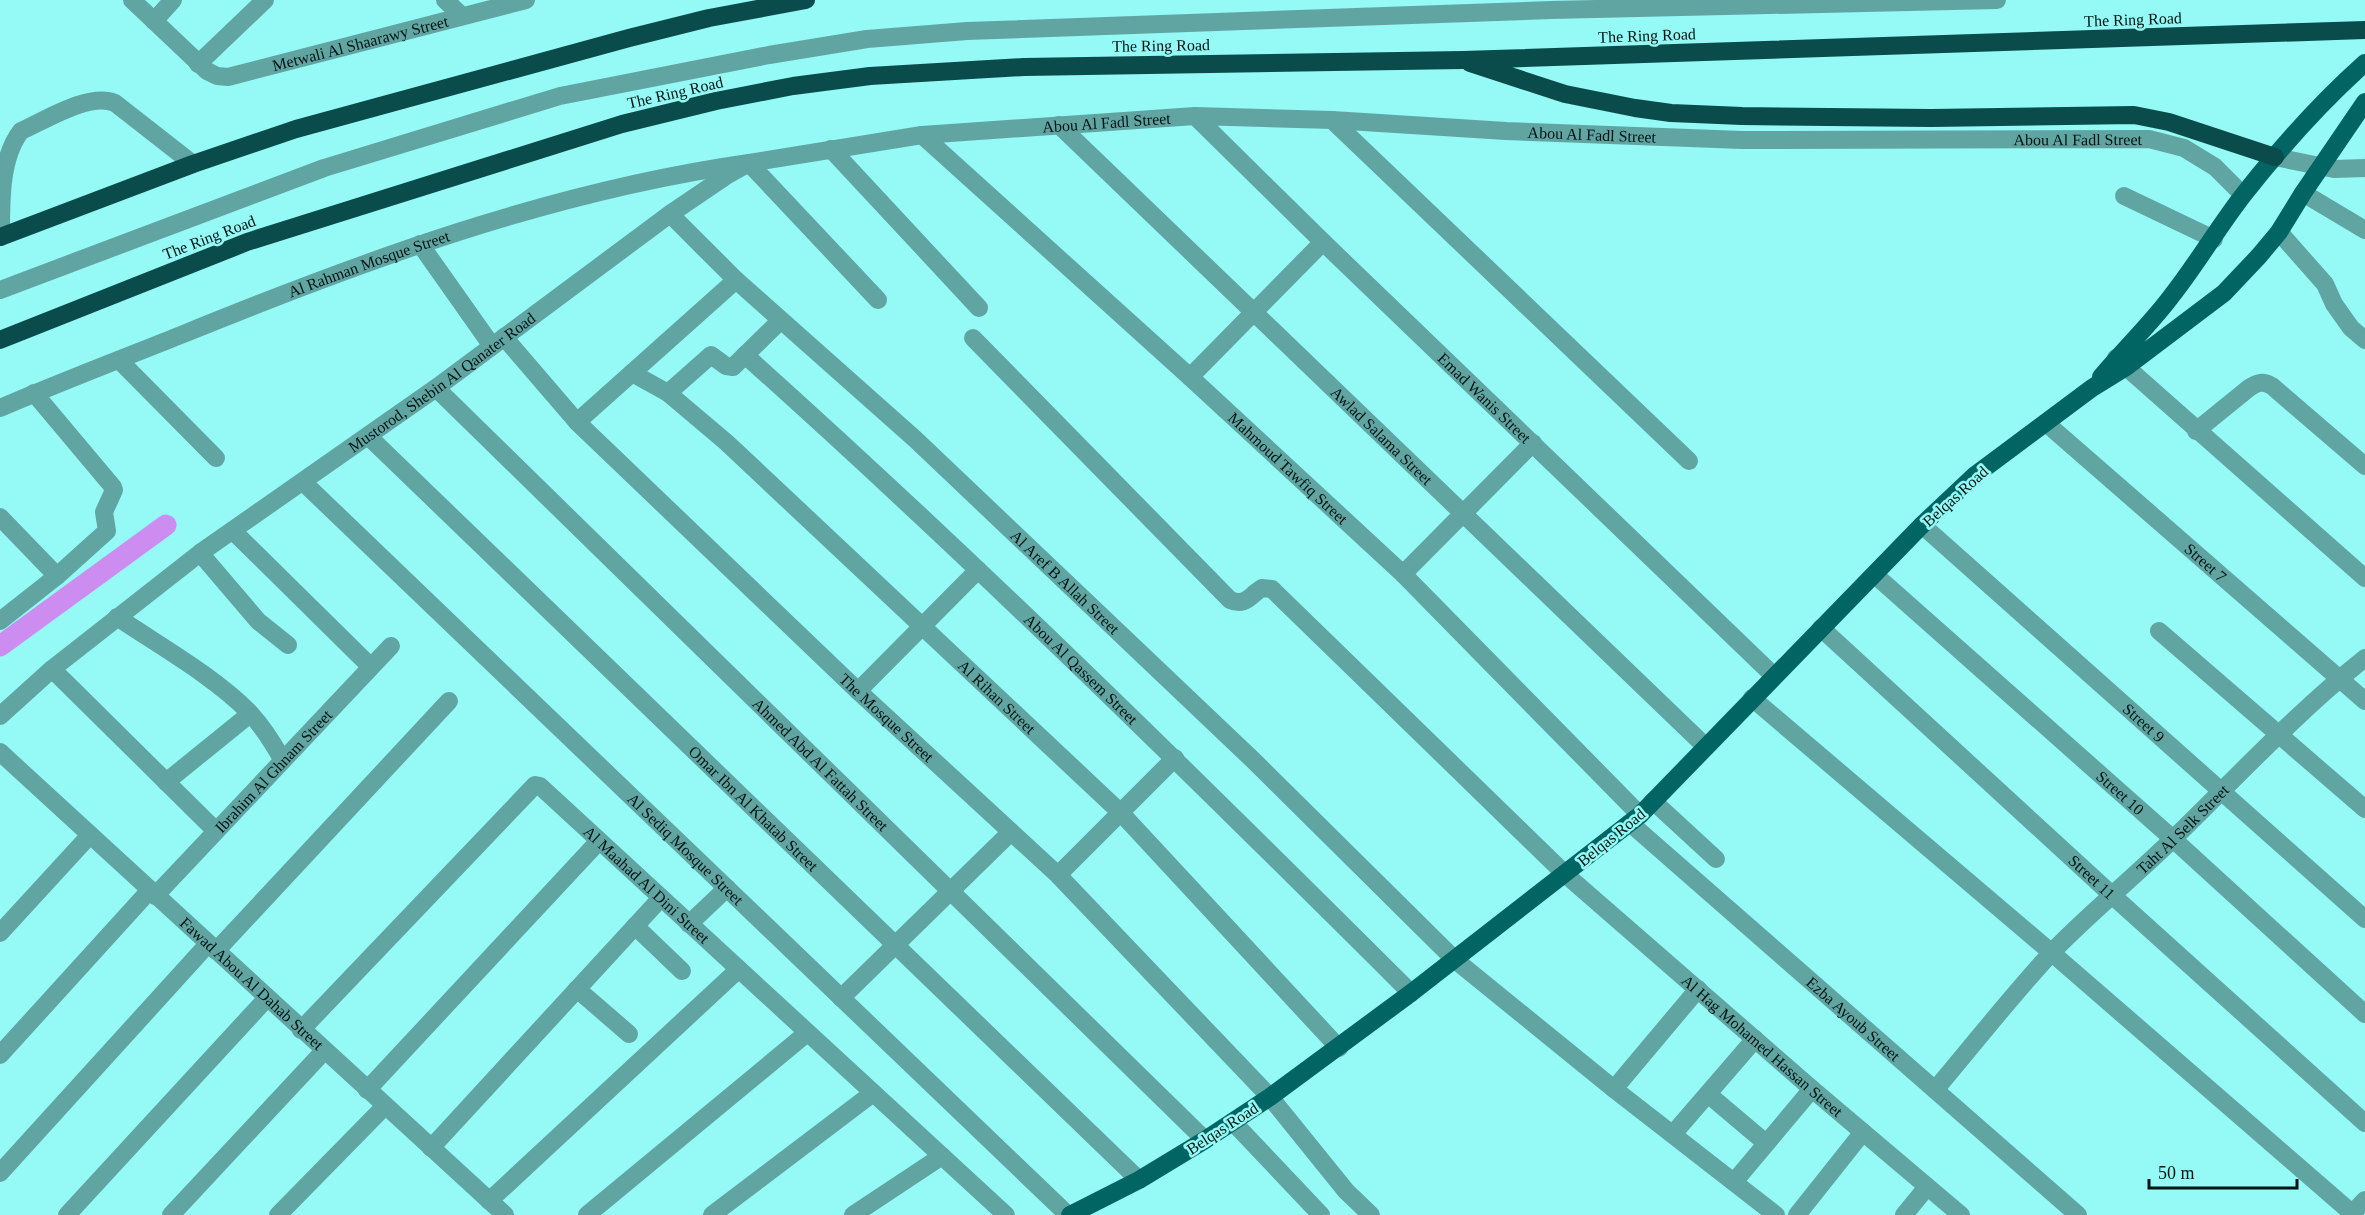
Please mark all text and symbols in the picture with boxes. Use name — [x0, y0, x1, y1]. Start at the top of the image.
street label: The Ring Road — [2084, 9, 2182, 31]
street label: Metwali Al Shaarawy Street — [271, 12, 451, 74]
street label: The Ring Road — [1598, 25, 1696, 47]
street label: The Ring Road — [1112, 36, 1210, 56]
street label: The Ring Road — [626, 73, 725, 113]
street label: Abou Al Fadl Street — [1042, 110, 1172, 136]
street label: Abou Al Fadl Street — [1527, 124, 1657, 146]
street label: Abou Al Fadl Street — [2013, 131, 2143, 148]
street label: The Ring Road — [160, 212, 258, 264]
street label: Al Rahman Mosque Street — [286, 227, 452, 301]
street label: Mustorod, Shebin Al Qanater Road — [345, 309, 539, 456]
street label: Emad Wanis Street — [1434, 350, 1535, 447]
street label: Awlad Salama Street — [1328, 383, 1436, 489]
street label: Mahmoud Tawfiq Street — [1225, 409, 1351, 528]
street label: Belqas Road — [1919, 463, 1992, 531]
street label: Al Aref B Allah Street — [1007, 527, 1123, 638]
street label: Street 7 — [2181, 540, 2230, 585]
street label: Abou Al Qassem Street — [1021, 611, 1141, 728]
street label: Al Rihan Street — [955, 657, 1039, 738]
street label: The Mosque Street — [836, 670, 937, 766]
street label: Ahmed Abd Al Fattah Street — [749, 695, 892, 835]
street label: Street 9 — [2120, 700, 2168, 746]
street label: Ibrahim Al Ghnam Street — [212, 706, 336, 836]
street label: Omar Ibn Al Khatab Street — [685, 743, 822, 875]
street label: Street 10 — [2093, 767, 2147, 818]
street label: Taht Al Selk Street — [2133, 781, 2232, 878]
street label: Al Sediq Mosque Street — [624, 790, 747, 909]
street label: Belqas Road — [1574, 805, 1649, 870]
street label: Al Maahad Al Dini Street — [580, 823, 713, 947]
street label: Street 11 — [2065, 852, 2118, 903]
street label: Fawad Abou Al Dahab Street — [177, 914, 327, 1054]
street label: Al Hag Mohamed Hassan Street — [1678, 972, 1846, 1121]
street label: Ezba Ayoub Street — [1803, 974, 1904, 1065]
street label: Belqas Road — [1184, 1099, 1262, 1159]
scale bar — [2149, 1152, 2298, 1190]
text: 50 m — [2158, 1163, 2195, 1183]

